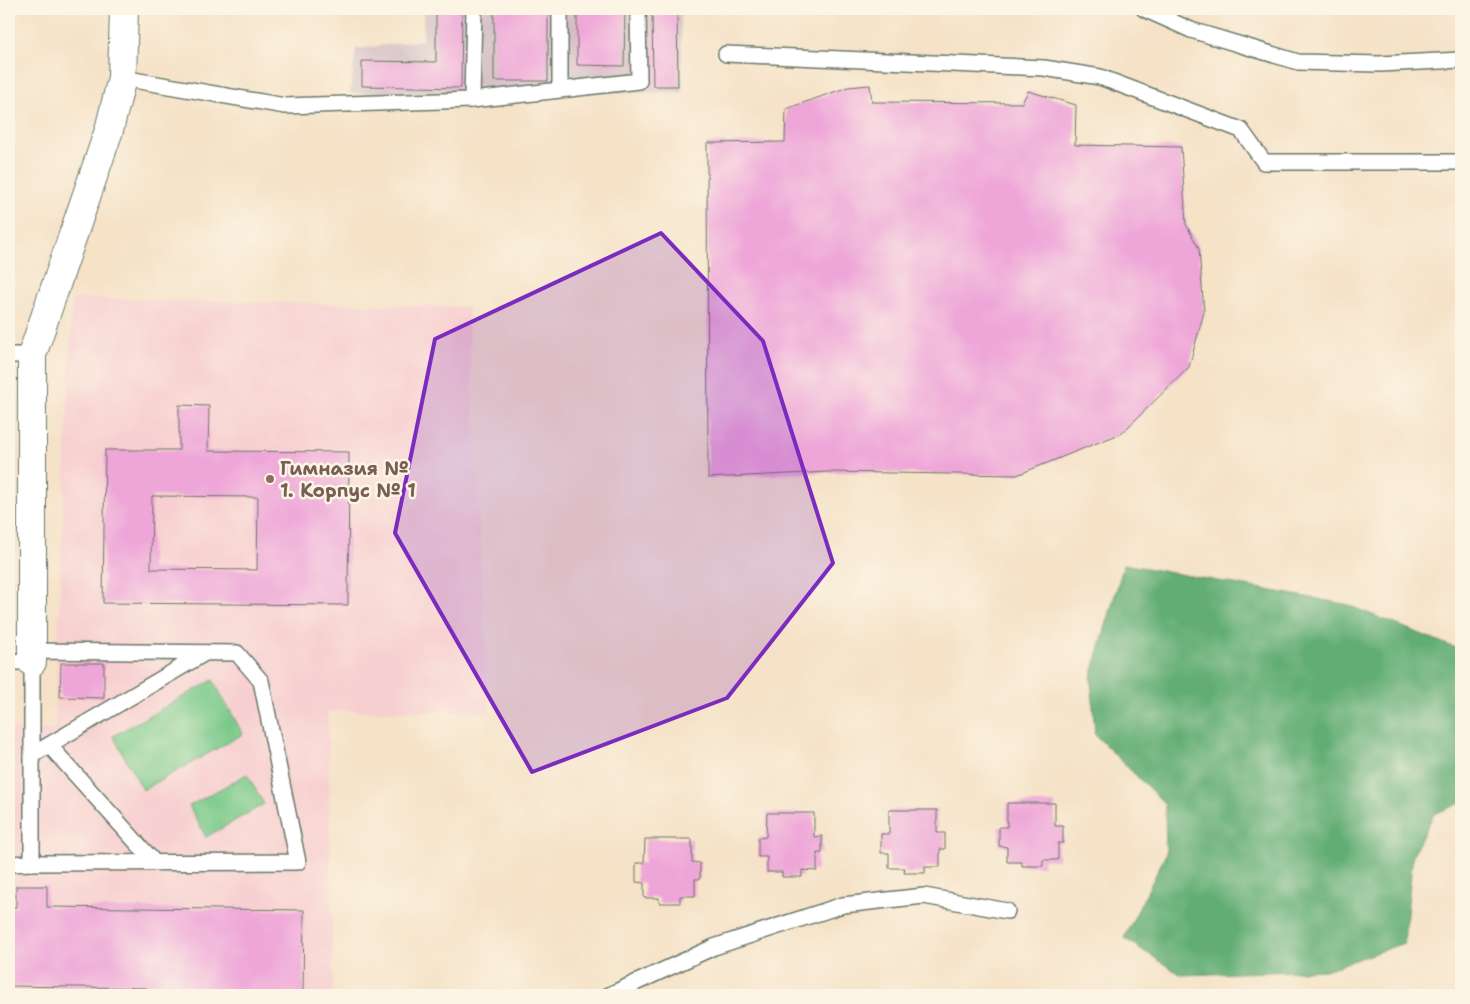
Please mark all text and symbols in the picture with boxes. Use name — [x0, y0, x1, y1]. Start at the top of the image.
place label: Гимназия № 1. Корпус № 1 — [280, 456, 416, 503]
marker: Гимназия № 1. Корпус № 1 — [264, 473, 276, 485]

